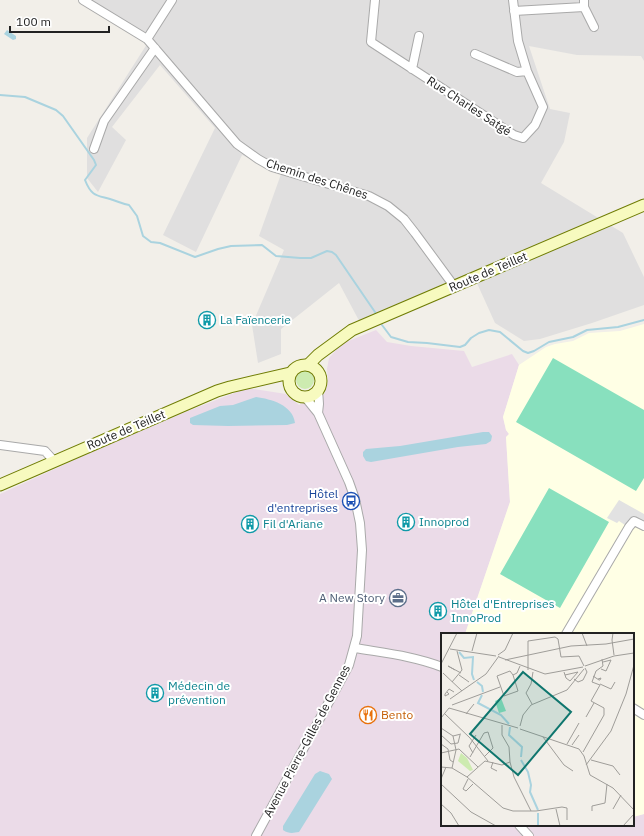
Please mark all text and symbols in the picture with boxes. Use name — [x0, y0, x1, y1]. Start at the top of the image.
scale bar — [10, 8, 109, 34]
text: 100 m — [16, 14, 51, 29]
street label: Rue Charles Satgé — [424, 73, 515, 139]
street label: Chemin des Chênes — [264, 155, 370, 202]
street label: Route de Teillet — [446, 248, 529, 295]
building icon: La Faïencerie — [197, 310, 217, 330]
place label: La Faïencerie — [220, 312, 291, 327]
street label: Route de Teillet — [84, 406, 167, 453]
place label: Hôtel d'entreprises — [267, 486, 338, 515]
bus stop icon: Hôtel d'entreprises — [341, 491, 361, 511]
building icon: Innoprod — [396, 512, 416, 532]
building icon: Fil d'Ariane — [240, 514, 260, 534]
place label: Innoprod — [419, 514, 469, 529]
place label: Fil d'Ariane — [263, 516, 323, 531]
office icon: A New Story — [388, 588, 408, 608]
place label: A New Story — [319, 590, 385, 605]
place label: Hôtel d'Entreprises InnoProd — [451, 596, 555, 625]
building icon: Hôtel d'Entreprises InnoProd — [428, 601, 448, 621]
inset map — [441, 633, 634, 826]
street label: Avenue Pierre-Gilles de Gennes — [260, 662, 353, 820]
place label: Médecin de prévention — [168, 678, 231, 707]
building icon: Médecin de prévention — [145, 683, 165, 703]
restaurant icon: Bento — [358, 705, 378, 725]
place label: Bento — [381, 707, 413, 722]

